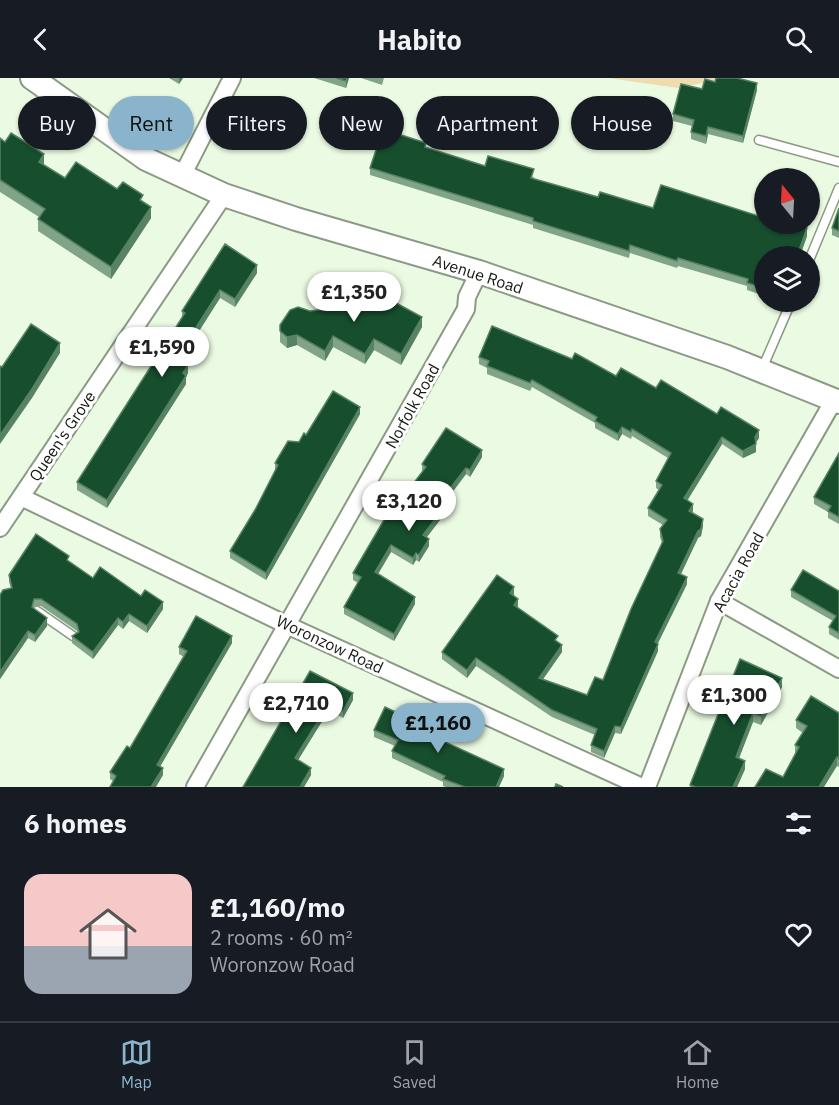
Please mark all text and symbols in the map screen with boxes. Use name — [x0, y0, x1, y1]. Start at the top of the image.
text: Habito — [377, 22, 462, 57]
icon: back — [24, 23, 57, 56]
icon: search — [782, 23, 815, 56]
chip: Buy — [18, 96, 96, 150]
chip: Rent — [108, 96, 194, 150]
chip: Filters — [206, 96, 307, 150]
chip: New — [319, 96, 404, 150]
chip: Apartment — [416, 96, 559, 150]
chip: House — [571, 96, 673, 150]
north arrow — [754, 168, 820, 234]
map controls — [754, 168, 820, 312]
button: layers — [754, 246, 820, 312]
street label: Avenue Road — [430, 250, 526, 298]
pin: £1,350 — [305, 272, 403, 323]
text: £1,350 — [321, 278, 387, 305]
pin: £1,590 — [113, 327, 211, 378]
text: £1,590 — [129, 333, 195, 360]
street label: Norfolk Road — [381, 360, 443, 452]
street label: Queen's Grove — [24, 387, 100, 485]
pin: £3,120 — [360, 481, 458, 532]
text: £3,120 — [376, 487, 442, 514]
street label: Acacia Road — [708, 529, 768, 615]
street label: Woronzow Road — [273, 610, 387, 678]
pin: £1,300 — [685, 675, 783, 726]
text: £1,300 — [701, 681, 767, 708]
pin: £2,710 — [247, 683, 345, 734]
text: £2,710 — [263, 689, 329, 716]
pin: £1,160 — [389, 703, 487, 754]
text: £1,160 — [405, 709, 471, 736]
text: 6 homes — [24, 806, 127, 840]
icon: filters — [782, 807, 815, 840]
text: £1,160/mo — [210, 890, 345, 924]
icon: home — [72, 898, 144, 970]
icon: heart — [782, 918, 815, 951]
text: 2 rooms · 60 m² — [210, 924, 353, 951]
text: Woronzow Road — [210, 951, 355, 978]
tab: Map — [120, 1036, 153, 1092]
tab: Saved — [393, 1036, 436, 1092]
tab: Home — [676, 1036, 719, 1092]

